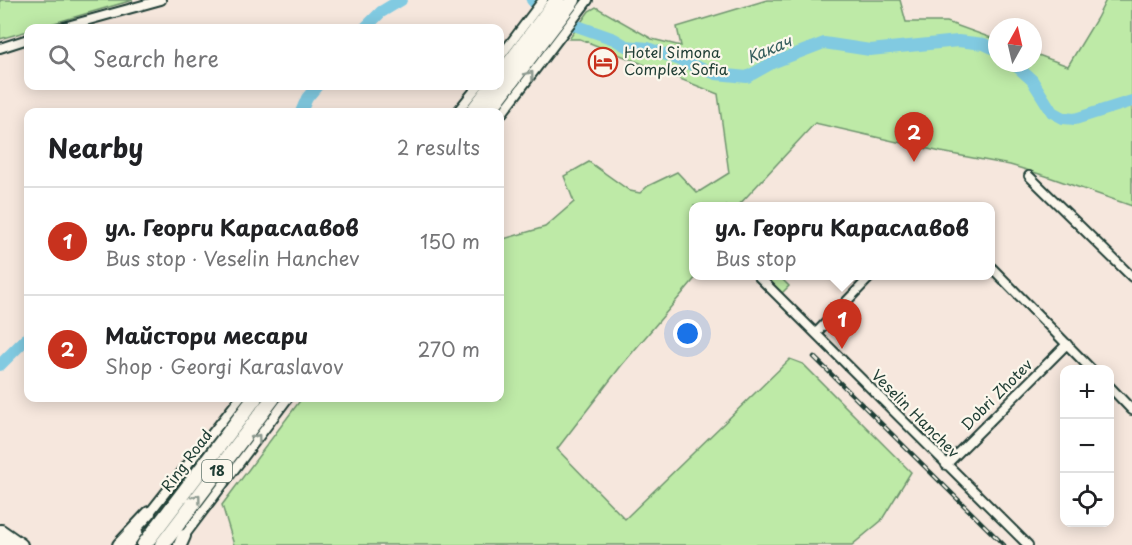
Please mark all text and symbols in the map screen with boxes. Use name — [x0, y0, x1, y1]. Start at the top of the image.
north arrow — [988, 18, 1042, 72]
search box — [24, 24, 504, 90]
water label: Какач — [742, 27, 796, 68]
place label: Hotel Simona Complex Sofia — [624, 40, 729, 80]
icon: search — [45, 41, 78, 74]
text: Search here — [93, 41, 219, 74]
hotel icon: Hotel Simona Complex Sofia — [587, 46, 619, 78]
one-way arrow — [523, 71, 534, 82]
pin: 2 — [894, 112, 934, 162]
text: Nearby — [48, 128, 143, 167]
text: 2 results — [397, 132, 480, 162]
popup — [689, 202, 995, 280]
text: ул. Георги Караславов — [105, 210, 359, 243]
text: ул. Георги Караславов — [715, 210, 969, 243]
text: 1 — [63, 226, 72, 256]
text: 150 m — [420, 226, 480, 256]
text: Bus stop · Veselin Hanchev — [105, 243, 360, 273]
text: Bus stop — [715, 243, 796, 273]
pin: 1 — [822, 300, 862, 349]
text: Майстори месари — [105, 318, 308, 351]
your location — [673, 319, 702, 348]
text: 2 — [60, 334, 75, 364]
text: 270 m — [417, 334, 480, 364]
text: Shop · Georgi Karaslavov — [105, 351, 343, 381]
street label: Dobri Zhotev — [955, 353, 1037, 435]
street label: Veselin Hanchev — [867, 364, 966, 463]
map controls — [1060, 365, 1114, 527]
button: + — [1060, 365, 1114, 419]
button: − — [1060, 419, 1114, 473]
street label: Ring Road — [155, 424, 217, 496]
one-way arrow — [250, 434, 261, 445]
road number: 18 — [202, 460, 232, 482]
button: locate — [1060, 473, 1114, 527]
one-way arrow — [190, 494, 201, 505]

